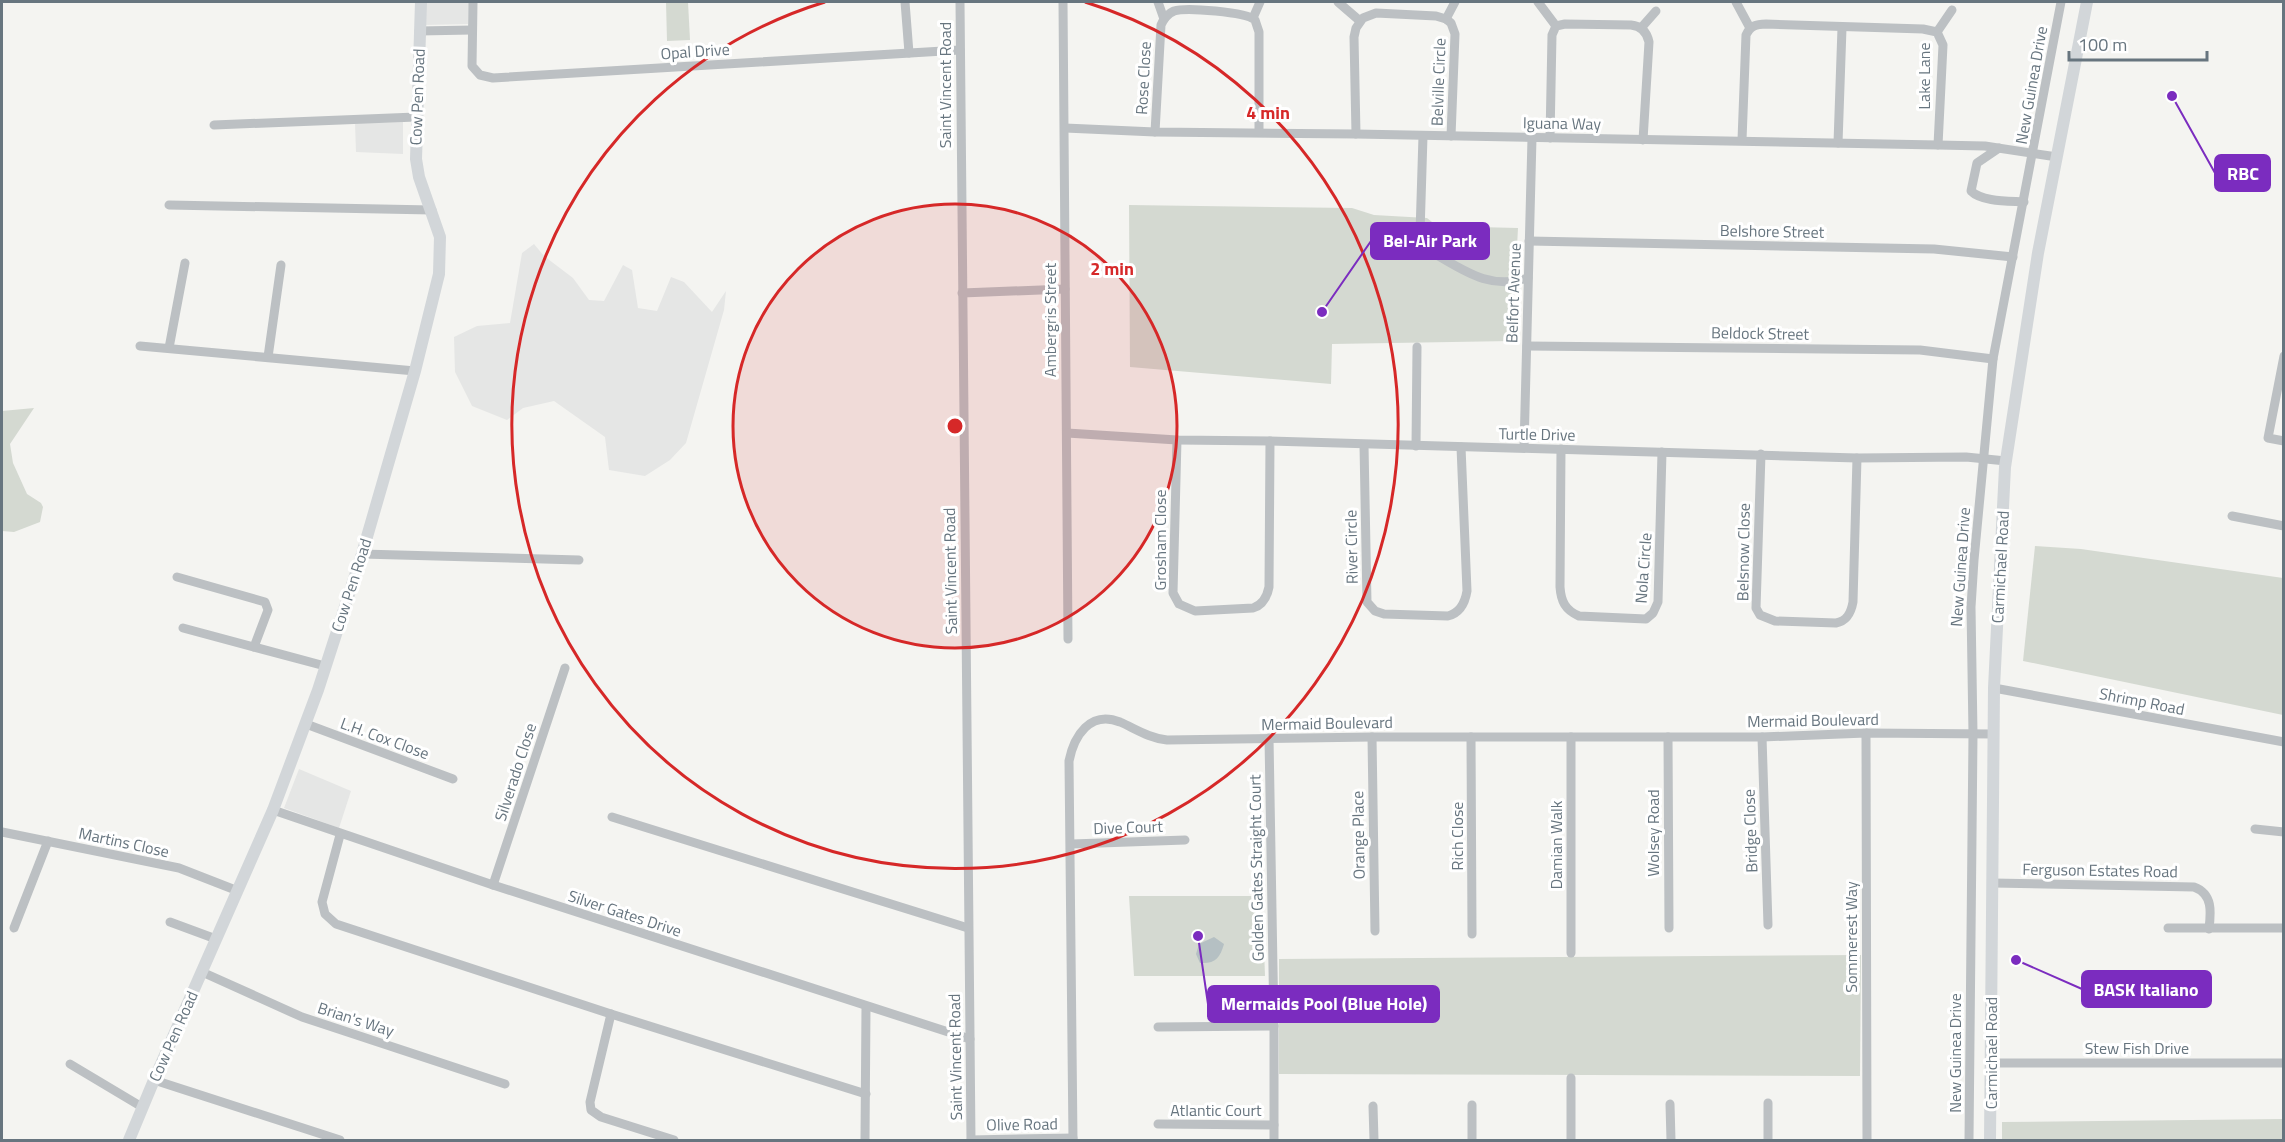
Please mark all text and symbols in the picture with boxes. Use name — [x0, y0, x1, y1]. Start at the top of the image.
street label: Saint Vincent Road — [933, 22, 957, 148]
street label: New Guinea Drive — [2009, 24, 2053, 146]
scale bar — [2069, 24, 2207, 62]
text: 100 m — [2078, 31, 2127, 58]
street label: Opal Drive — [660, 37, 730, 65]
street label: Belville Circle — [1424, 38, 1452, 126]
street label: Rose Close — [1129, 41, 1157, 115]
street label: Lake Lane — [1912, 42, 1936, 110]
street label: Cow Pen Road — [403, 48, 431, 146]
text: 4 min — [1246, 99, 1290, 126]
street label: Iguana Way — [1523, 110, 1602, 136]
callout: RBC — [2215, 155, 2270, 191]
text: RBC — [2227, 160, 2259, 187]
street label: Belshore Street — [1720, 218, 1825, 244]
callout: Bel-Air Park — [1371, 223, 1489, 259]
text: Bel-Air Park — [1383, 227, 1478, 254]
street label: Belfort Avenue — [1499, 243, 1527, 343]
text: 2 min — [1090, 255, 1134, 282]
street label: Ambergris Street — [1038, 262, 1062, 377]
street label: Beldock Street — [1711, 320, 1810, 346]
centre of rings — [945, 416, 965, 436]
street label: Turtle Drive — [1498, 421, 1576, 447]
street label: Grosham Close — [1148, 490, 1172, 591]
street label: Belsnow Close — [1730, 503, 1756, 601]
street label: New Guinea Drive — [1944, 507, 1976, 627]
street label: Saint Vincent Road — [937, 508, 963, 634]
street label: River Circle — [1338, 510, 1364, 584]
street label: Carmichael Road — [1985, 510, 2015, 624]
street label: Nola Circle — [1629, 532, 1657, 604]
street label: Cow Pen Road — [325, 535, 377, 635]
street label: Shrimp Road — [2097, 681, 2187, 721]
street label: Mermaid Boulevard — [1747, 707, 1879, 733]
street label: Mermaid Boulevard — [1261, 710, 1393, 736]
street label: L.H. Cox Close — [337, 711, 433, 765]
street label: Silverado Close — [488, 720, 542, 824]
street label: Golden Gates Straight Court — [1242, 774, 1270, 962]
street label: Wolsey Road — [1641, 789, 1665, 877]
street label: Bridge Close — [1737, 789, 1763, 873]
street label: Orange Place — [1345, 790, 1371, 880]
street label: Damian Walk — [1544, 800, 1568, 889]
street label: Rich Close — [1445, 802, 1469, 870]
street label: Dive Court — [1093, 814, 1164, 840]
street label: Martins Close — [76, 821, 172, 863]
street label: Ferguson Estates Road — [2022, 857, 2178, 883]
street label: Sommerest Way — [1839, 881, 1863, 993]
street label: Silver Gates Drive — [565, 883, 685, 943]
callout: BASK Italiano — [2082, 971, 2211, 1007]
text: BASK Italiano — [2093, 976, 2199, 1003]
callout: Mermaids Pool (Blue Hole) — [1208, 986, 1439, 1022]
street label: Cow Pen Road — [142, 987, 204, 1085]
text: Mermaids Pool (Blue Hole) — [1221, 990, 1427, 1017]
street label: New Guinea Drive — [1943, 993, 1967, 1113]
street label: Saint Vincent Road — [942, 994, 968, 1120]
street label: Brian's Way — [315, 995, 398, 1043]
street label: Carmichael Road — [1979, 997, 2003, 1109]
street label: Stew Fish Drive — [2085, 1036, 2189, 1060]
street label: Atlantic Court — [1170, 1098, 1262, 1122]
street label: Olive Road — [986, 1111, 1058, 1137]

